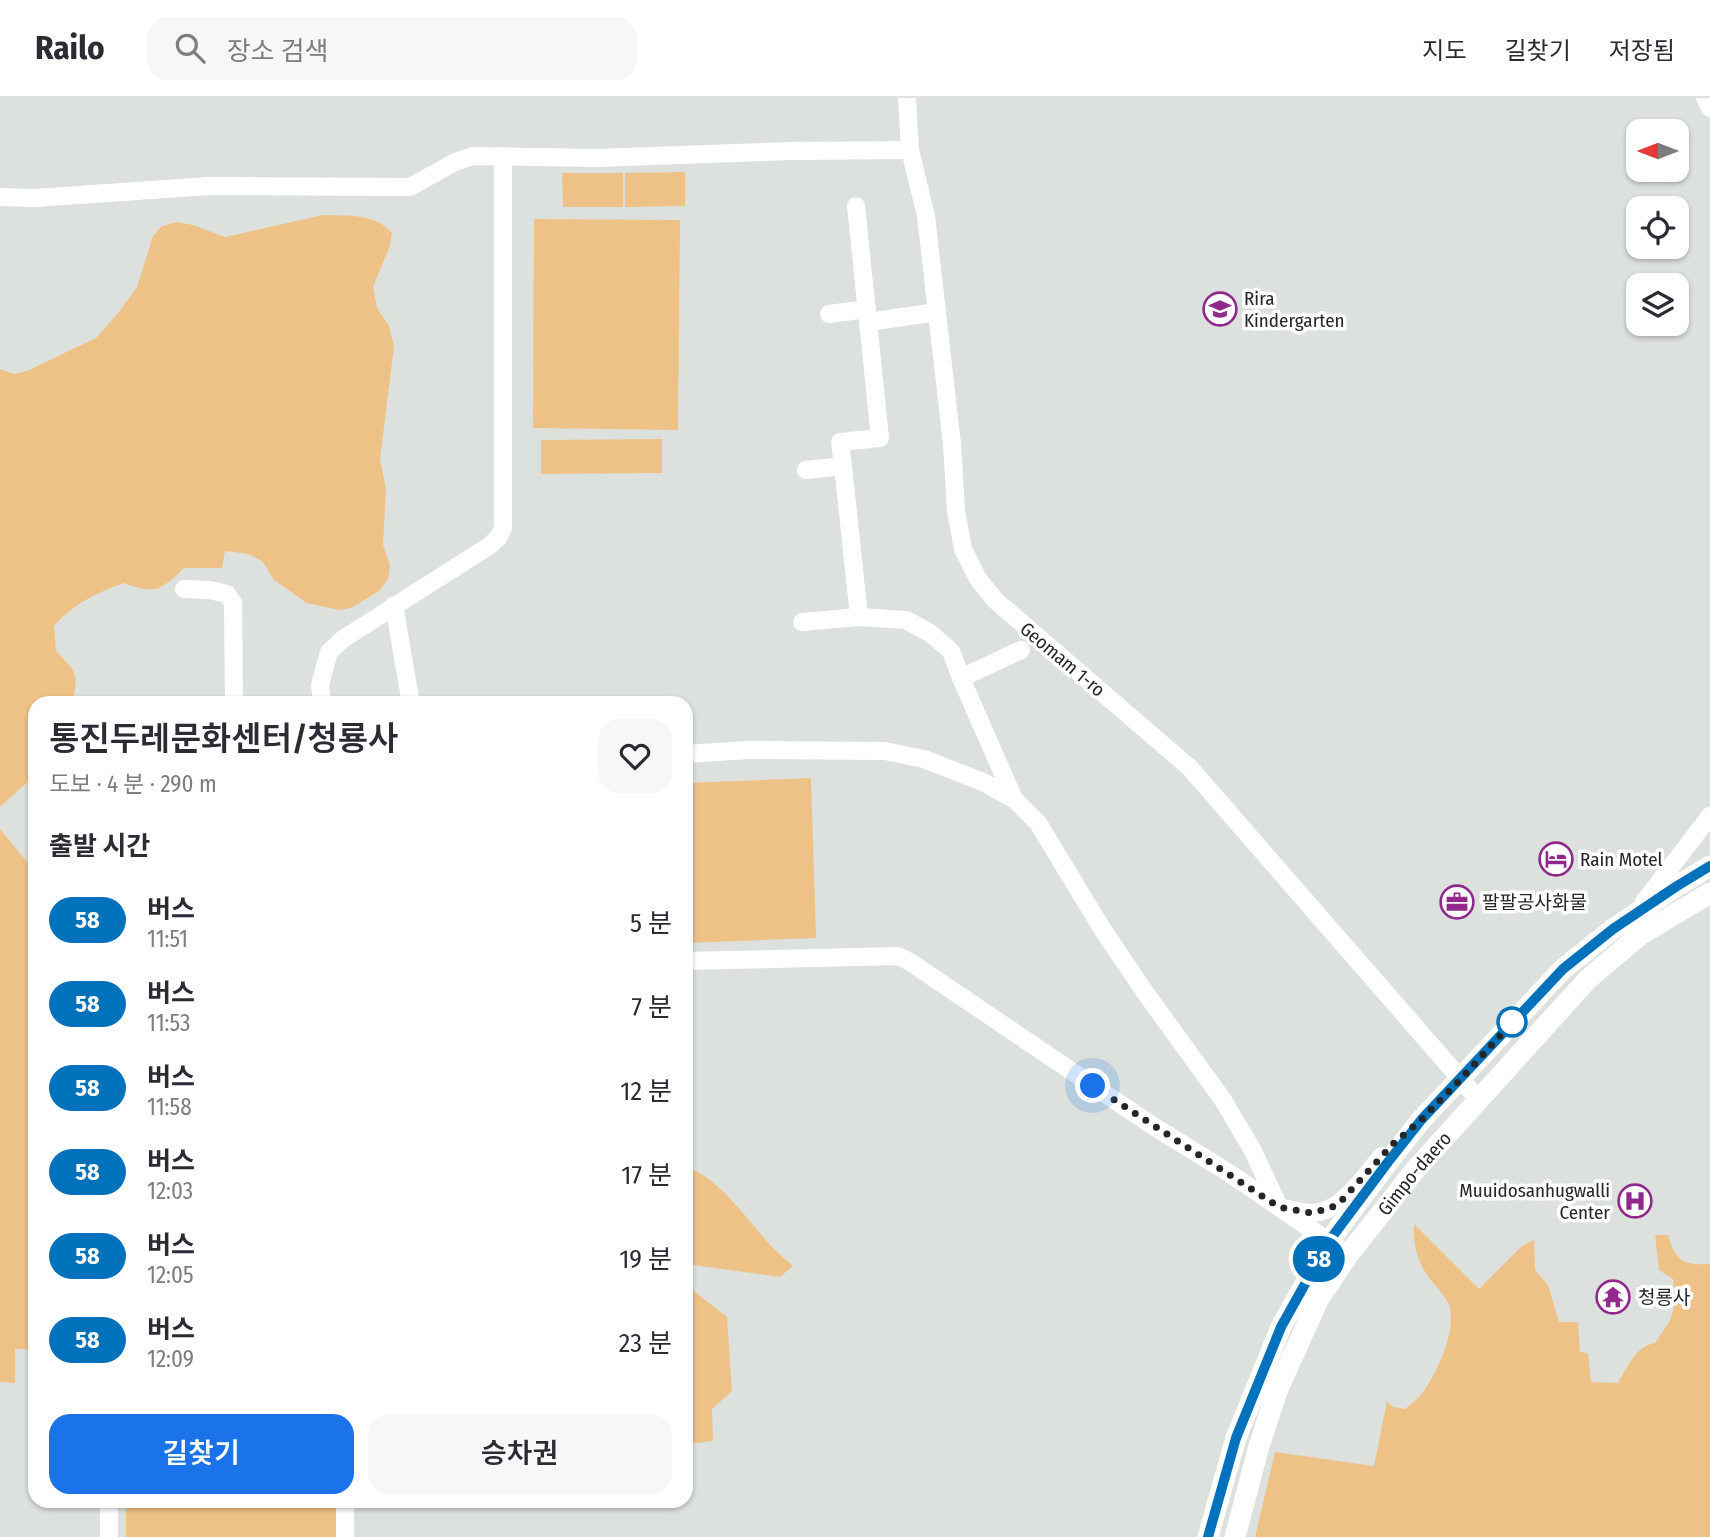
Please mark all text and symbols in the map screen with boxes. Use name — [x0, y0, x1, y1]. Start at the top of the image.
search box — [147, 17, 637, 80]
text: Railo — [35, 28, 105, 68]
icon: search — [171, 29, 209, 67]
text: 장소 검색 — [227, 36, 328, 67]
text: 지도 — [1422, 37, 1467, 65]
text: 길찾기 — [1505, 37, 1571, 65]
text: 저장됨 — [1609, 37, 1675, 65]
north arrow — [1626, 119, 1689, 182]
map controls — [1626, 119, 1689, 336]
button: locate — [1626, 196, 1689, 259]
button: layers — [1626, 273, 1689, 336]
place label: Rira Kindergarten — [1244, 287, 1345, 332]
school or university icon: Rira Kindergarten — [1201, 290, 1239, 328]
street label: Geomam 1-ro — [1016, 617, 1110, 702]
text: 통진두레문화센터/청룡사 — [49, 719, 398, 759]
button: heart — [598, 719, 672, 793]
text: 도보 · 4 분 · 290 m — [49, 770, 217, 798]
text: 출발 시간 — [49, 831, 150, 862]
hotel icon: Rain Motel — [1537, 840, 1575, 878]
place label: Rain Motel — [1580, 848, 1663, 871]
office icon: 팔팔공사화물 — [1438, 883, 1476, 921]
place label: 팔팔공사화물 — [1482, 891, 1587, 914]
text: 버스 — [147, 894, 195, 925]
text: 58 — [75, 906, 100, 934]
text: 5 분 — [630, 908, 672, 939]
text: 11:51 — [147, 925, 188, 953]
text: 버스 — [147, 978, 195, 1009]
text: 58 — [75, 990, 100, 1018]
text: 7 분 — [631, 992, 672, 1023]
unlabelled marker — [1497, 1007, 1527, 1037]
text: 11:53 — [147, 1009, 190, 1037]
text: 버스 — [147, 1062, 195, 1093]
your location — [1075, 1068, 1110, 1103]
text: 58 — [75, 1074, 100, 1102]
text: 12 분 — [620, 1076, 672, 1107]
text: 11:58 — [147, 1093, 192, 1121]
street label: Gimpo-daero — [1373, 1127, 1456, 1220]
text: 버스 — [147, 1146, 195, 1177]
text: 58 — [75, 1158, 100, 1186]
text: 17 분 — [621, 1160, 672, 1191]
text: 12:03 — [147, 1177, 193, 1205]
place label: Muuidosanhugwalli Center — [1459, 1179, 1610, 1224]
hospital icon: Muuidosanhugwalli Center — [1616, 1182, 1654, 1220]
text: 버스 — [147, 1230, 195, 1261]
line badge: 58 — [1288, 1236, 1350, 1282]
text: 58 — [75, 1242, 100, 1270]
text: 19 분 — [619, 1244, 672, 1275]
text: 58 — [1307, 1245, 1331, 1273]
text: 12:05 — [147, 1261, 194, 1289]
temple icon: 청룡사 — [1594, 1278, 1632, 1316]
place label: 청룡사 — [1638, 1286, 1690, 1309]
text: 버스 — [147, 1314, 195, 1345]
text: 58 — [75, 1326, 100, 1354]
text: 23 분 — [619, 1328, 672, 1359]
text: 12:09 — [147, 1345, 194, 1373]
button: 길찾기 — [49, 1414, 354, 1494]
button: 승차권 — [368, 1414, 672, 1494]

